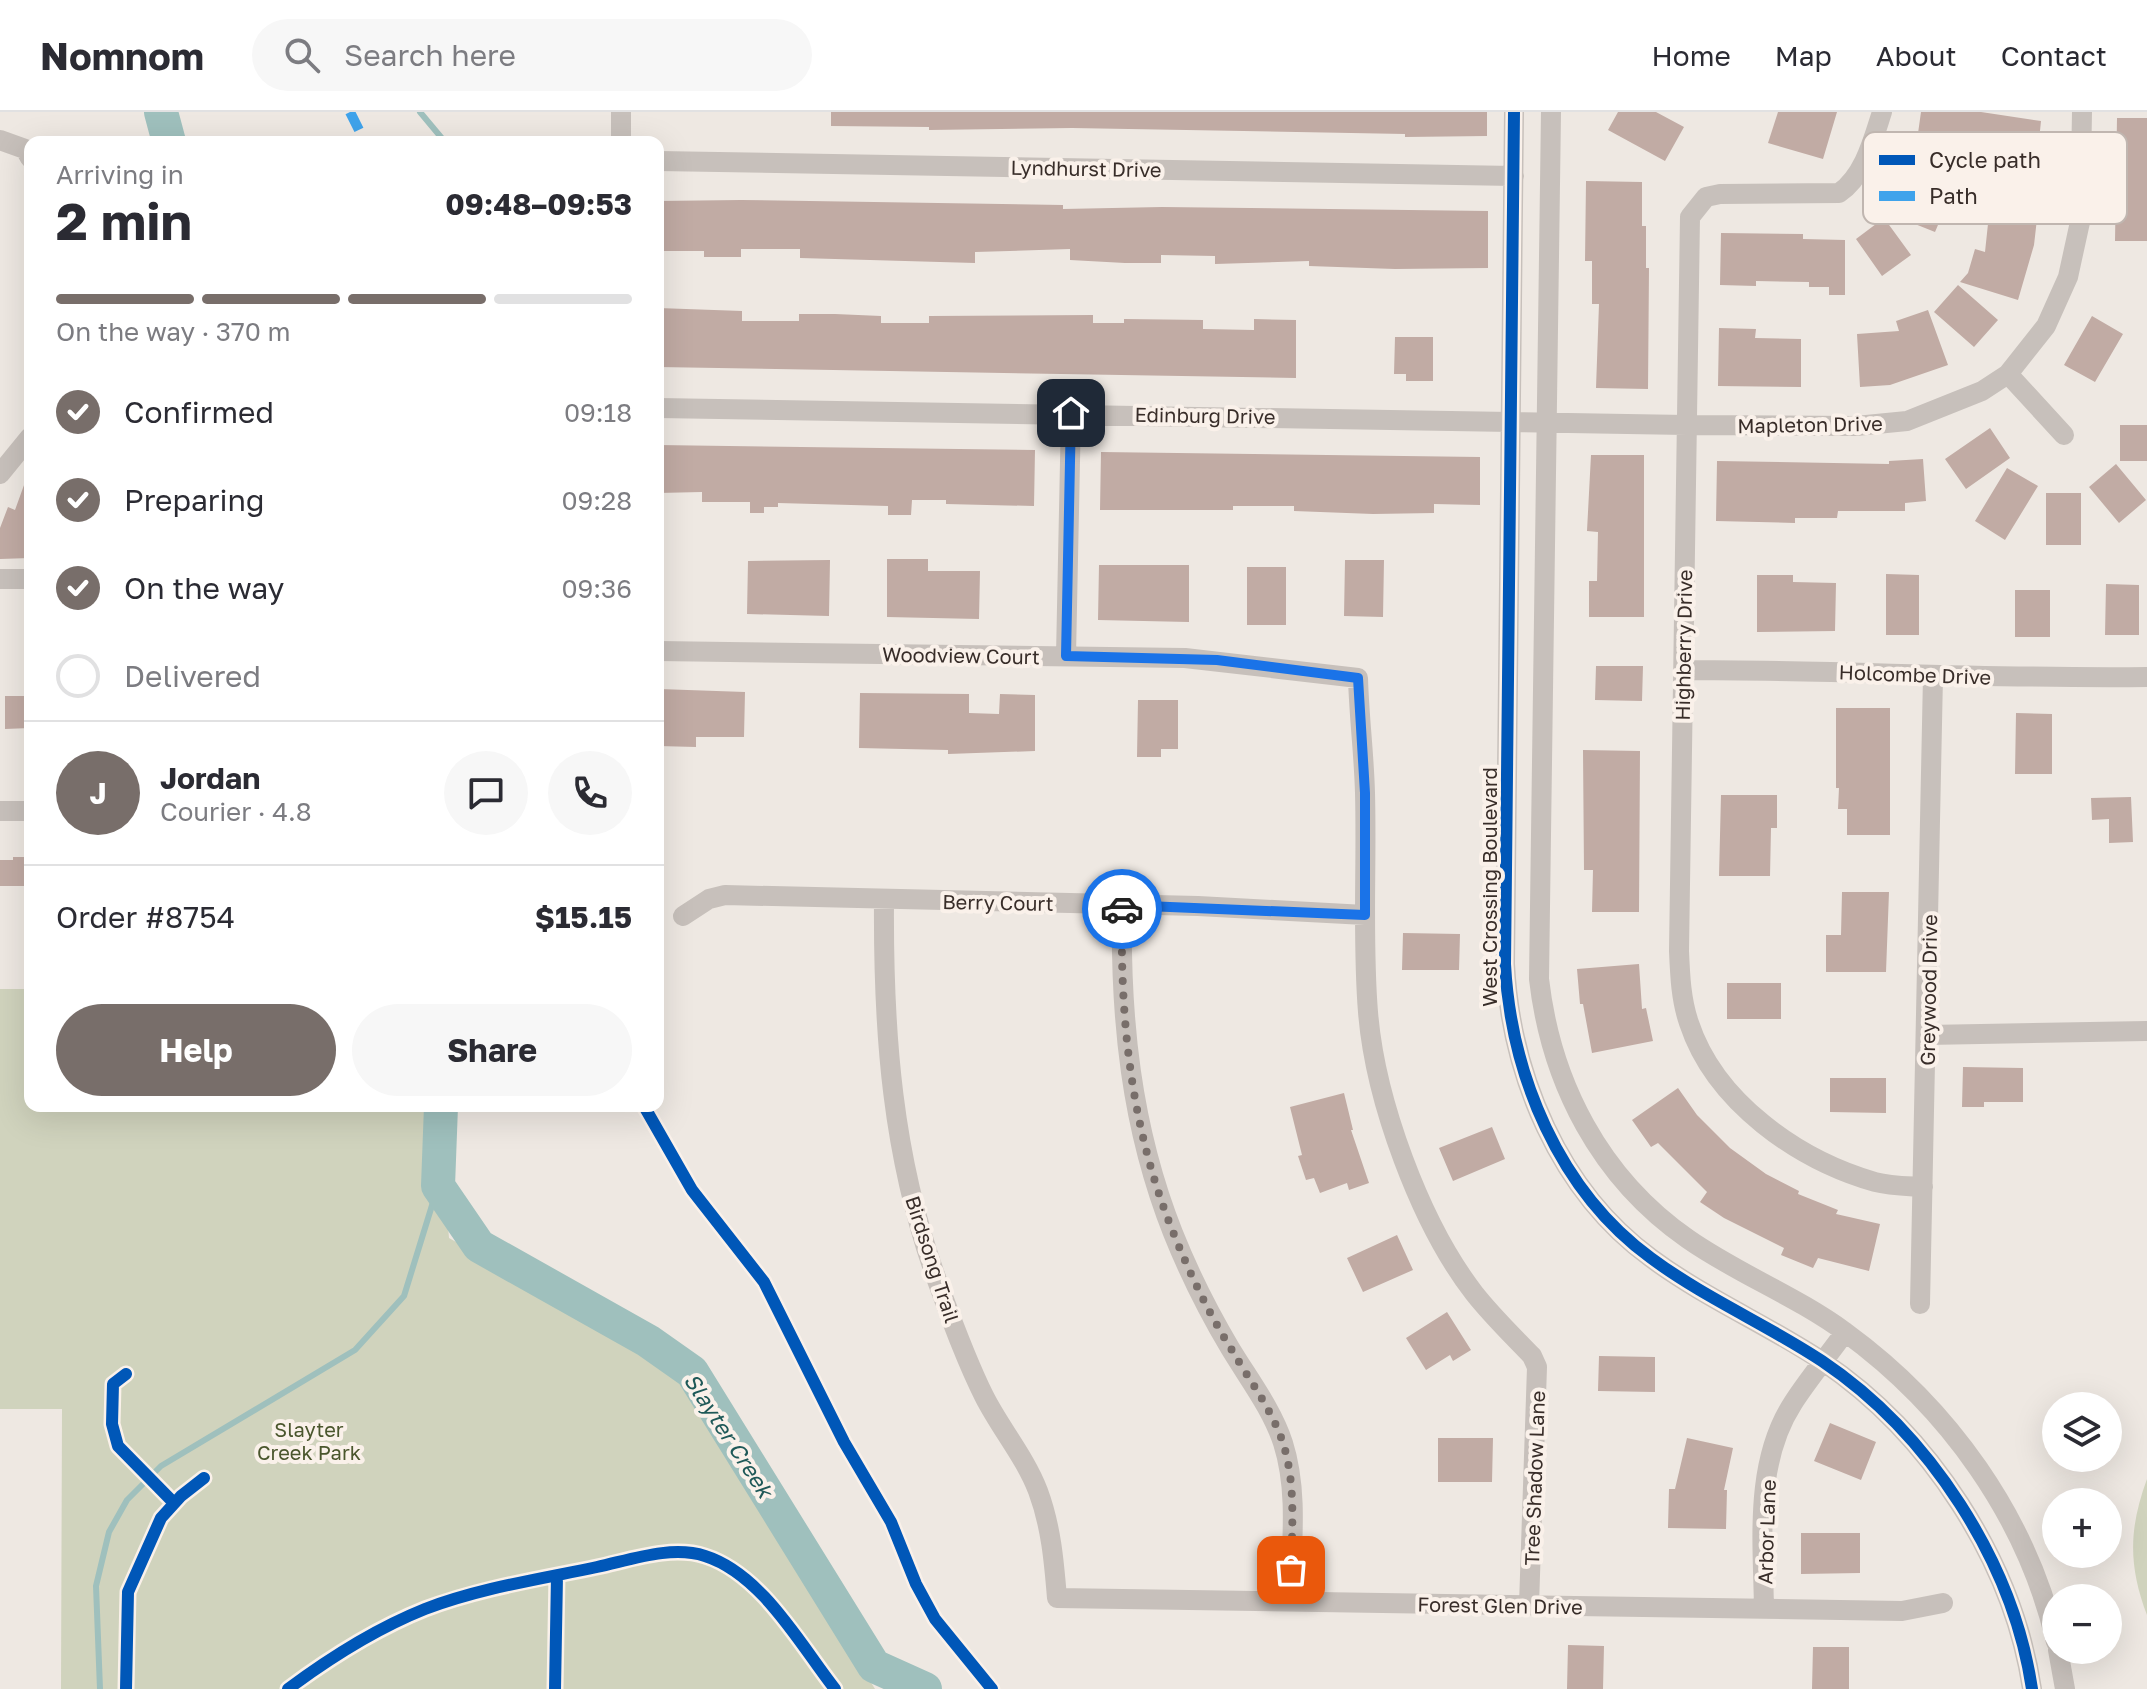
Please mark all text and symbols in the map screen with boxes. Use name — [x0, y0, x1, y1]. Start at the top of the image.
search box — [252, 19, 812, 91]
text: Nomnom — [40, 33, 204, 78]
icon: search — [280, 33, 324, 77]
text: Search here — [344, 37, 516, 73]
text: Home — [1652, 39, 1731, 72]
text: Map — [1775, 39, 1832, 72]
text: About — [1876, 39, 1957, 72]
text: Contact — [2001, 39, 2107, 72]
legend — [1863, 132, 2127, 224]
text: Cycle path — [1929, 146, 2041, 173]
street label: Lyndhurst Drive — [1010, 155, 1162, 181]
text: Arriving in — [56, 159, 184, 190]
text: Path — [1929, 182, 1978, 209]
text: 09:48–09:53 — [445, 186, 632, 222]
text: 2 min — [56, 189, 192, 251]
text: On the way · 370 m — [56, 316, 290, 347]
pin — [1037, 379, 1105, 447]
icon: check — [56, 390, 100, 434]
icon: home — [1049, 391, 1093, 435]
text: Confirmed — [124, 394, 274, 430]
text: 09:18 — [564, 397, 632, 428]
street label: Edinburg Drive — [1134, 402, 1276, 428]
street label: Mapleton Drive — [1737, 411, 1883, 437]
icon: check — [56, 478, 100, 522]
text: Preparing — [124, 482, 265, 518]
text: 09:28 — [561, 485, 632, 516]
icon: check — [56, 566, 100, 610]
street label: Highberry Drive — [1670, 569, 1696, 721]
text: On the way — [124, 570, 284, 606]
text: 09:36 — [561, 573, 632, 604]
street label: Woodview Court — [882, 642, 1040, 668]
text: Delivered — [124, 658, 261, 694]
street label: Holcombe Drive — [1838, 659, 1992, 689]
button: chat — [444, 751, 528, 835]
button: phone — [548, 751, 632, 835]
text: Jordan — [160, 760, 260, 796]
street label: West Crossing Boulevard — [1477, 767, 1501, 1007]
text: J — [89, 775, 107, 811]
text: Courier · 4.8 — [160, 796, 312, 827]
courier — [1082, 869, 1162, 949]
icon: car — [1100, 887, 1144, 931]
street label: Berry Court — [942, 889, 1054, 915]
text: Order #8754 — [56, 899, 235, 935]
text: $15.15 — [535, 899, 632, 935]
street label: Greywood Drive — [1915, 914, 1941, 1066]
button: Help — [56, 1004, 336, 1096]
button: Share — [352, 1004, 632, 1096]
street label: Birdsong Trail — [901, 1192, 965, 1326]
water label: Slayter Creek — [679, 1368, 781, 1504]
street label: Tree Shadow Lane — [1519, 1390, 1549, 1566]
map controls — [2042, 1392, 2122, 1664]
button: layers — [2042, 1392, 2122, 1472]
park label: Slayter Creek Park — [257, 1417, 361, 1464]
street label: Arbor Lane — [1752, 1479, 1780, 1585]
button: + — [2042, 1488, 2122, 1568]
pin — [1257, 1536, 1325, 1604]
icon: bag — [1269, 1548, 1313, 1592]
button: − — [2042, 1584, 2122, 1664]
street label: Forest Glen Drive — [1417, 1592, 1583, 1618]

